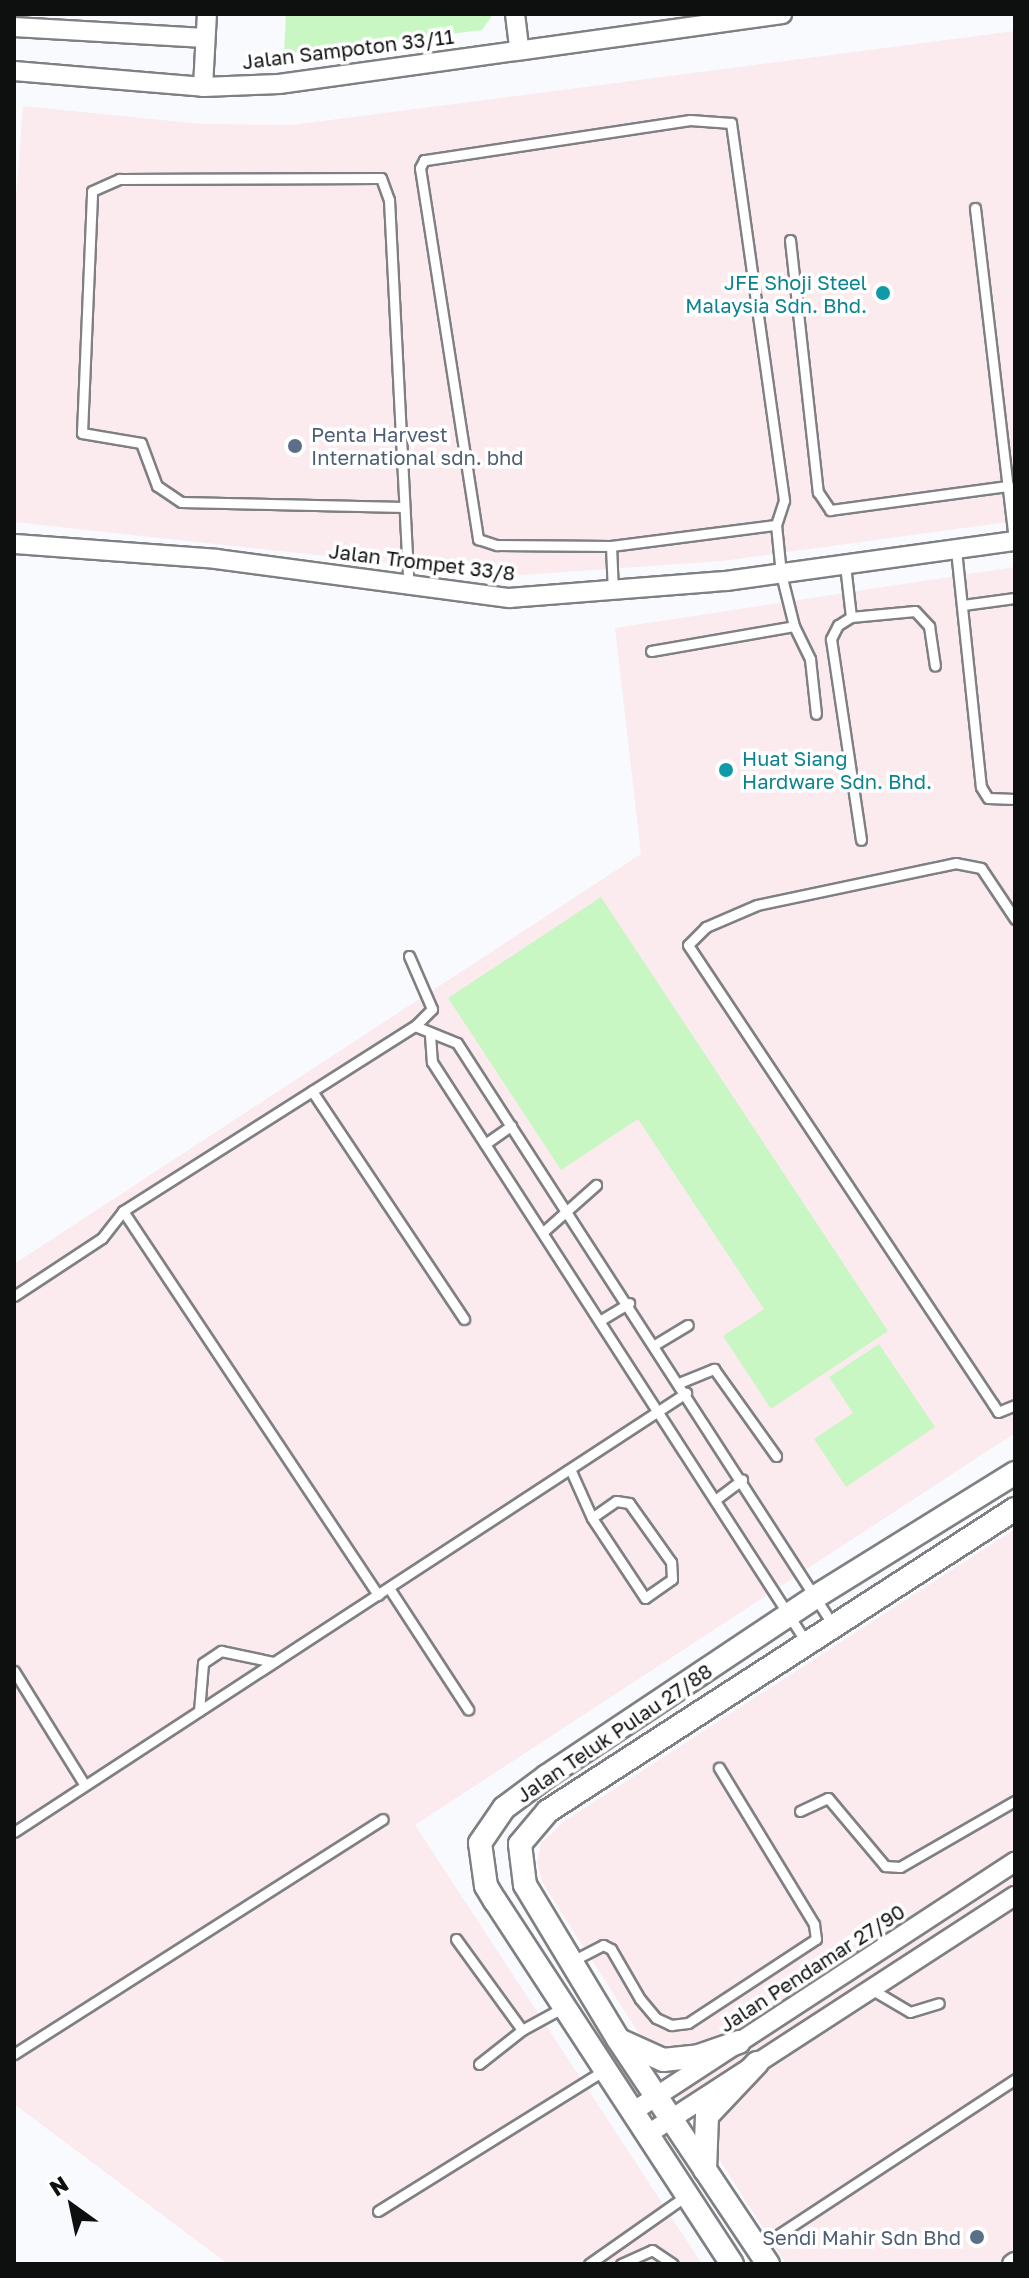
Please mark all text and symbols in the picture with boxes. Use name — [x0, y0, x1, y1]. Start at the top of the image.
street label: Jalan Sampoton 33/11 — [241, 24, 455, 74]
place label: JFE Shoji Steel Malaysia Sdn. Bhd. — [685, 270, 867, 317]
marker: JFE Shoji Steel Malaysia Sdn. Bhd. — [874, 284, 892, 302]
place label: Penta Harvest International sdn. bhd — [311, 422, 524, 469]
marker: Penta Harvest International sdn. bhd — [286, 437, 304, 455]
street label: Jalan Trompet 33/8 — [328, 539, 516, 585]
place label: Huat Siang Hardware Sdn. Bhd. — [742, 746, 932, 793]
marker: Huat Siang Hardware Sdn. Bhd. — [717, 761, 735, 779]
street label: Jalan Teluk Pulau 27/88 — [512, 1659, 716, 1807]
street label: Jalan Pendamar 27/90 — [715, 1899, 909, 2037]
north arrow — [32, 2166, 112, 2246]
text: N — [44, 2170, 73, 2201]
place label: Sendi Mahir Sdn Bhd — [762, 2225, 961, 2249]
marker: Sendi Mahir Sdn Bhd — [968, 2228, 986, 2246]

